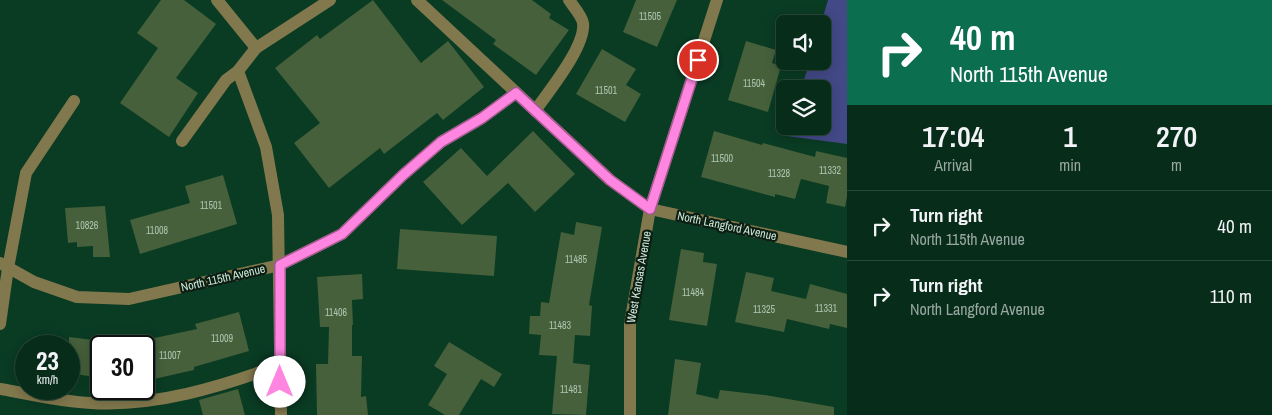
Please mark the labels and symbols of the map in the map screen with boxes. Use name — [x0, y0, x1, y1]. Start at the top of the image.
house number: 11505 — [639, 10, 662, 23]
pin — [677, 39, 719, 81]
house number: 11504 — [743, 77, 766, 90]
house number: 11501 — [595, 84, 618, 97]
house number: 11500 — [711, 152, 734, 165]
house number: 11332 — [819, 164, 842, 177]
house number: 11328 — [768, 167, 791, 180]
house number: 11501 — [200, 199, 223, 212]
street label: North Langford Avenue — [676, 208, 778, 244]
house number: 10826 — [76, 219, 99, 232]
house number: 11008 — [146, 224, 169, 237]
street label: West Kansas Avenue — [623, 230, 655, 324]
house number: 11485 — [565, 253, 588, 266]
street label: North 115th Avenue — [179, 261, 267, 295]
house number: 11484 — [682, 286, 705, 299]
house number: 11331 — [815, 302, 838, 315]
house number: 11325 — [753, 303, 776, 316]
house number: 11406 — [325, 306, 348, 319]
house number: 11483 — [549, 319, 572, 332]
house number: 11009 — [211, 332, 234, 345]
speed limit sign: 30 — [90, 335, 155, 400]
house number: 11007 — [159, 349, 182, 362]
position arrow — [253, 355, 305, 407]
house number: 11481 — [560, 383, 583, 396]

